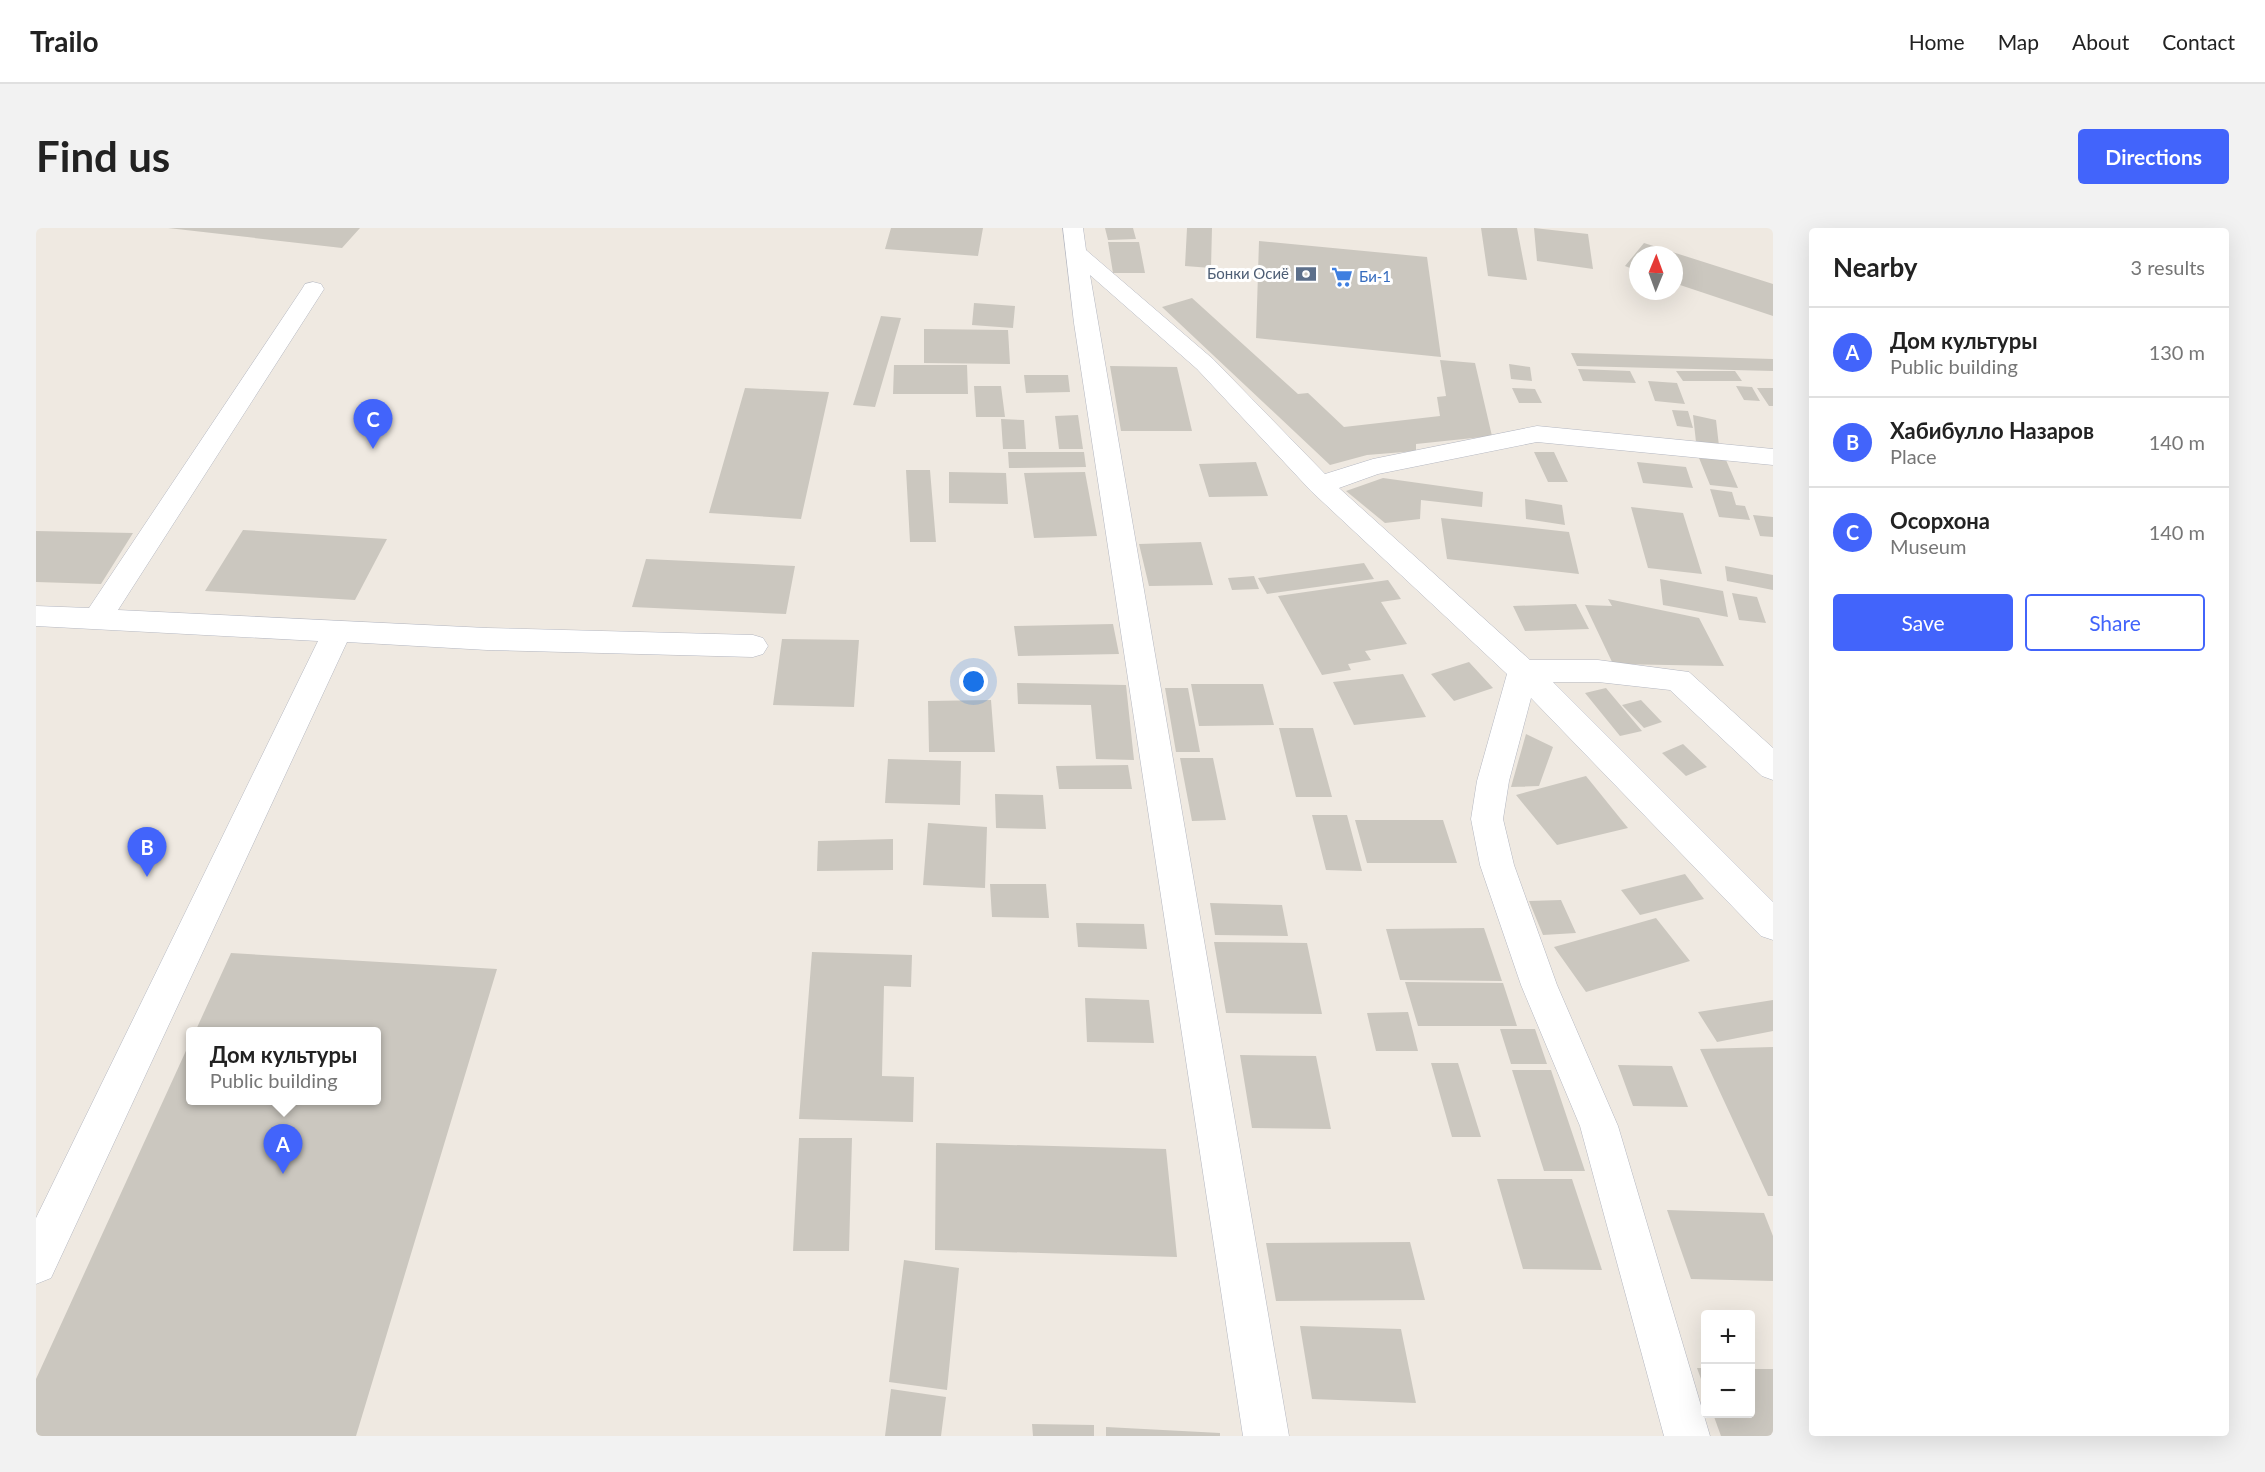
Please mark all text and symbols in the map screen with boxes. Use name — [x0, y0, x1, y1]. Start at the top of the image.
text: Trailo — [30, 24, 99, 58]
text: Home — [1909, 29, 1965, 54]
text: Map — [1998, 29, 2039, 54]
text: About — [2072, 29, 2129, 54]
text: Contact — [2162, 29, 2235, 54]
button: Directions — [2078, 129, 2229, 184]
text: Find us — [36, 131, 170, 181]
north arrow — [1629, 246, 1683, 300]
text: Nearby — [1833, 251, 1918, 283]
text: 3 results — [2130, 255, 2205, 279]
bank icon: Бонки Осиё — [1294, 262, 1318, 286]
place label: Бонки Осиё — [1207, 264, 1289, 282]
supermarket icon: Би-1 — [1330, 265, 1354, 289]
place label: Би-1 — [1359, 267, 1391, 285]
text: Дом культуры — [1890, 327, 2037, 354]
text: A — [1846, 340, 1859, 364]
text: 130 m — [2149, 340, 2205, 364]
text: Public building — [1890, 354, 2018, 378]
pin: C — [354, 400, 392, 449]
text: Хабибулло Назаров — [1890, 417, 2094, 444]
text: B — [1846, 430, 1859, 454]
text: 140 m — [2149, 430, 2205, 454]
text: Place — [1890, 444, 1937, 468]
text: Осорхона — [1890, 507, 1990, 534]
text: C — [1846, 520, 1859, 544]
text: 140 m — [2149, 520, 2205, 544]
text: Museum — [1890, 534, 1966, 558]
button: Save — [1833, 594, 2013, 651]
button: Share — [2025, 594, 2205, 651]
your location — [959, 667, 988, 696]
pin: B — [128, 828, 166, 877]
popup — [186, 1027, 381, 1105]
text: Дом культуры — [210, 1041, 357, 1068]
text: Public building — [210, 1068, 338, 1092]
pin: A — [264, 1124, 302, 1174]
map controls — [1701, 1310, 1755, 1418]
button: + — [1701, 1310, 1755, 1364]
button: − — [1701, 1364, 1755, 1418]

